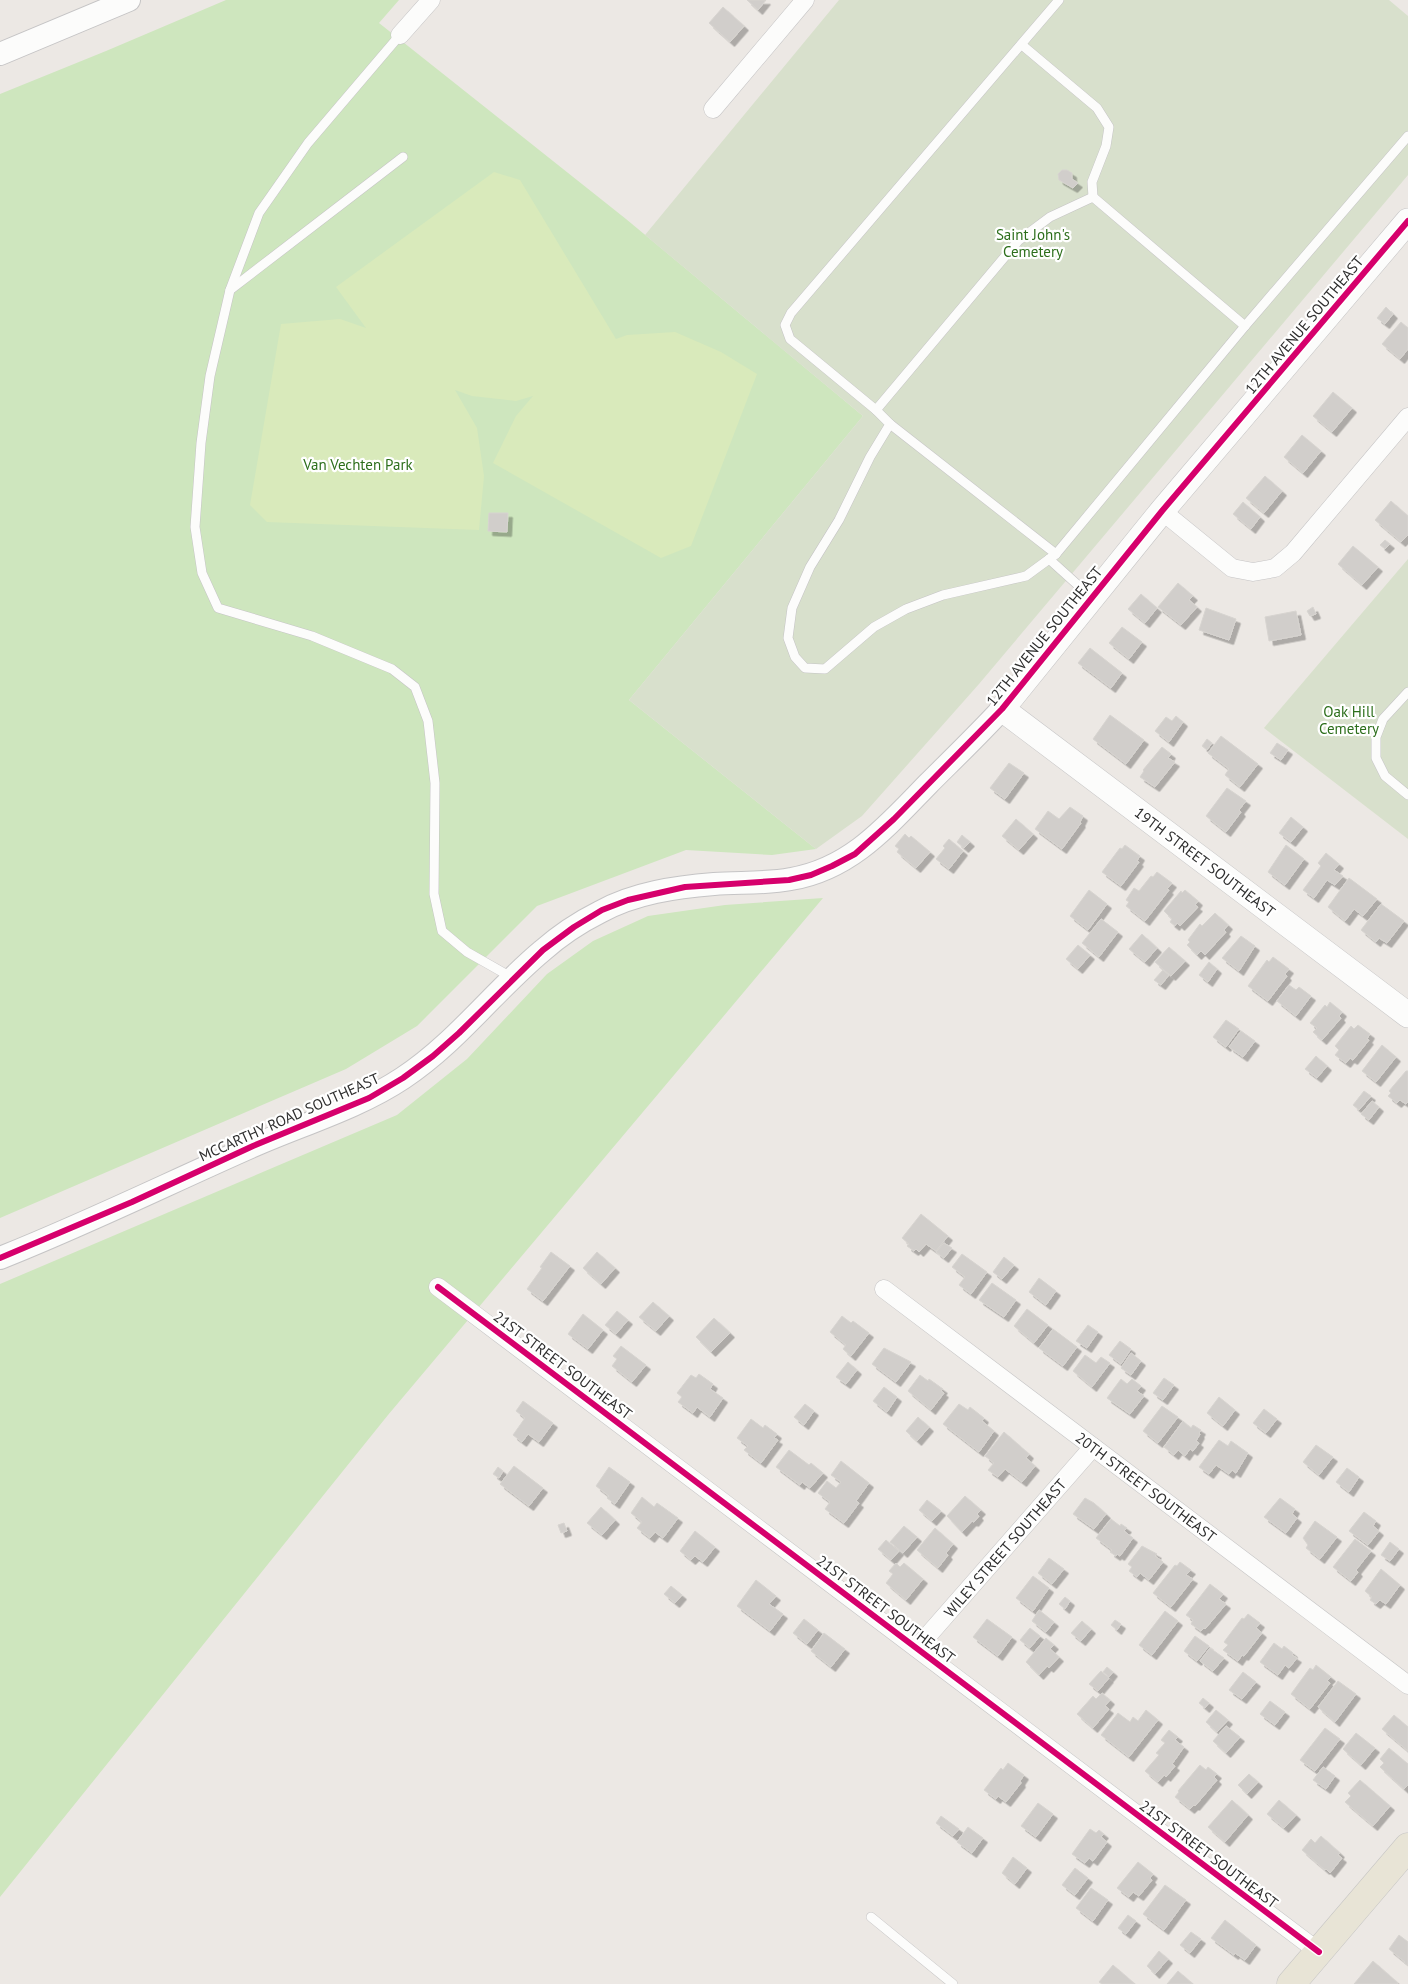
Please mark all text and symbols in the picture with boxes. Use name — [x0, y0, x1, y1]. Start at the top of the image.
park label: Saint John's Cemetery — [996, 225, 1070, 261]
street label: 12TH AVENUE SOUTHEAST — [1241, 252, 1368, 398]
park label: Van Vechten Park — [302, 455, 414, 474]
street label: 12TH AVENUE SOUTHEAST — [982, 562, 1107, 710]
park label: Oak Hill Cemetery — [1319, 702, 1379, 738]
street label: 19TH STREET SOUTHEAST — [1131, 803, 1280, 922]
street label: MCCARTHY ROAD SOUTHEAST — [196, 1068, 383, 1165]
street label: 21ST STREET SOUTHEAST — [490, 1307, 637, 1424]
street label: 20TH STREET SOUTHEAST — [1072, 1428, 1221, 1547]
street label: WILEY STREET SOUTHEAST — [940, 1474, 1071, 1621]
street label: 21ST STREET SOUTHEAST — [813, 1551, 960, 1668]
street label: 21ST STREET SOUTHEAST — [1136, 1796, 1283, 1913]

